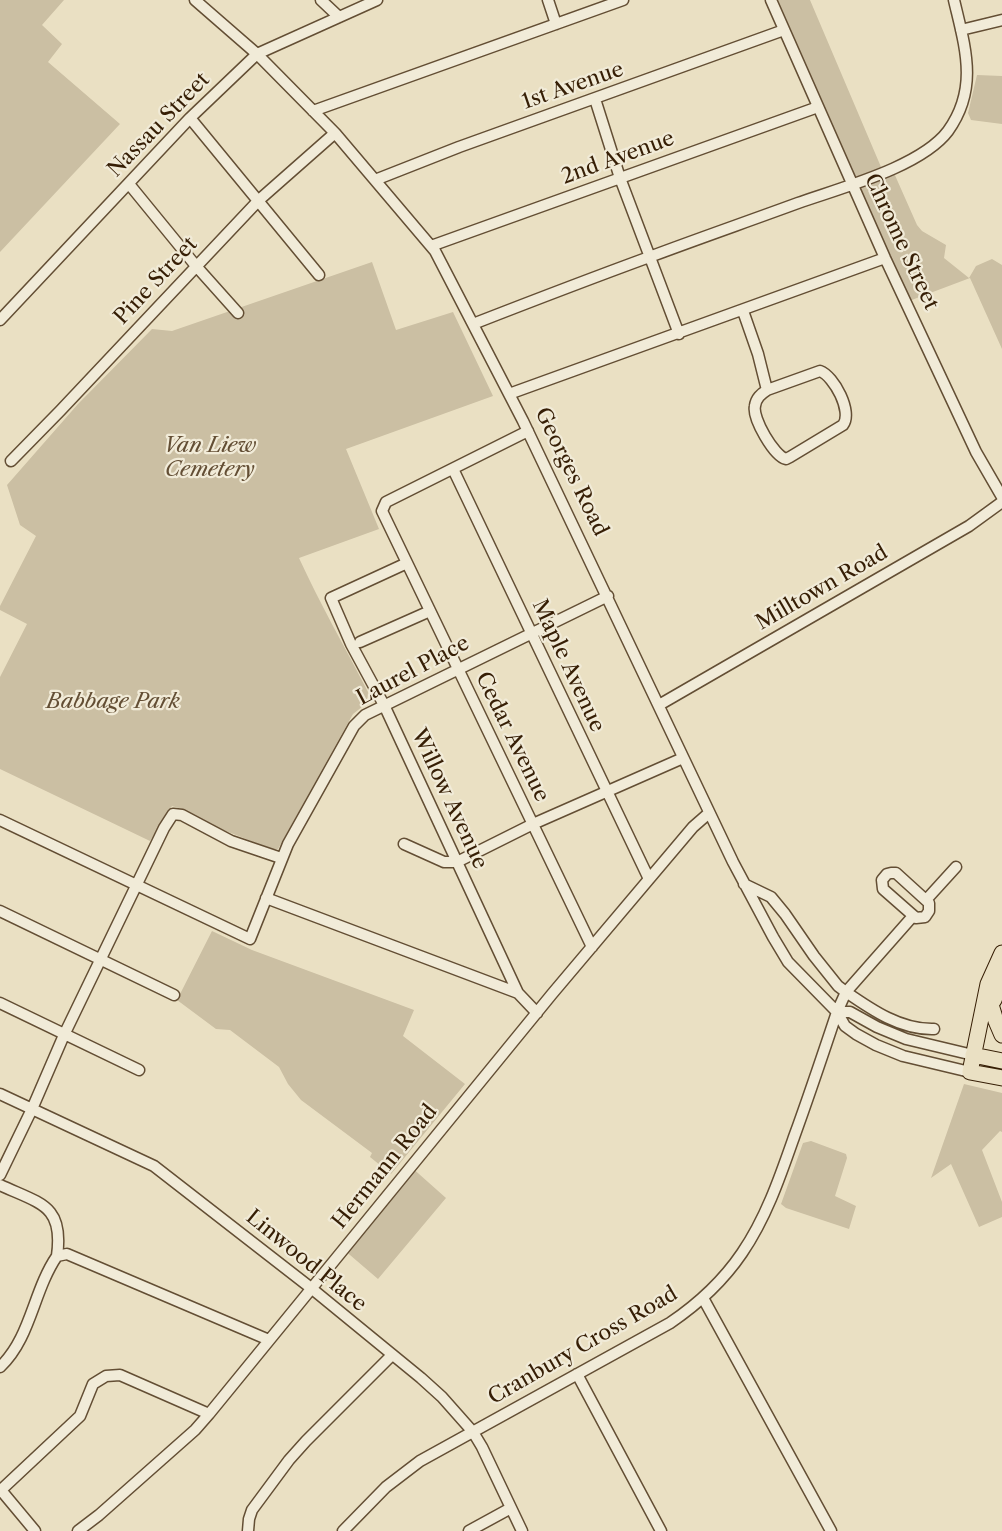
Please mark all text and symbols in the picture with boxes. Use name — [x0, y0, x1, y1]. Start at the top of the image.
street label: 1st Avenue — [519, 57, 627, 115]
street label: Nassau Street — [103, 68, 215, 182]
street label: 2nd Avenue — [558, 126, 678, 190]
street label: Chrome Street — [858, 170, 944, 314]
street label: Pine Street — [109, 232, 203, 330]
street label: Georges Road — [529, 404, 613, 540]
park label: Van Liew Cemetery — [164, 433, 256, 483]
street label: Milltown Road — [752, 540, 892, 636]
street label: Maple Avenue — [526, 596, 610, 736]
street label: Laurel Place — [352, 631, 474, 711]
street label: Cedar Avenue — [470, 668, 554, 806]
park label: Babbage Park — [46, 689, 180, 715]
street label: Willow Avenue — [406, 725, 492, 873]
street label: Hermann Road — [327, 1100, 443, 1234]
street label: Linwood Place — [241, 1205, 371, 1317]
street label: Cranbury Cross Road — [484, 1281, 682, 1411]

